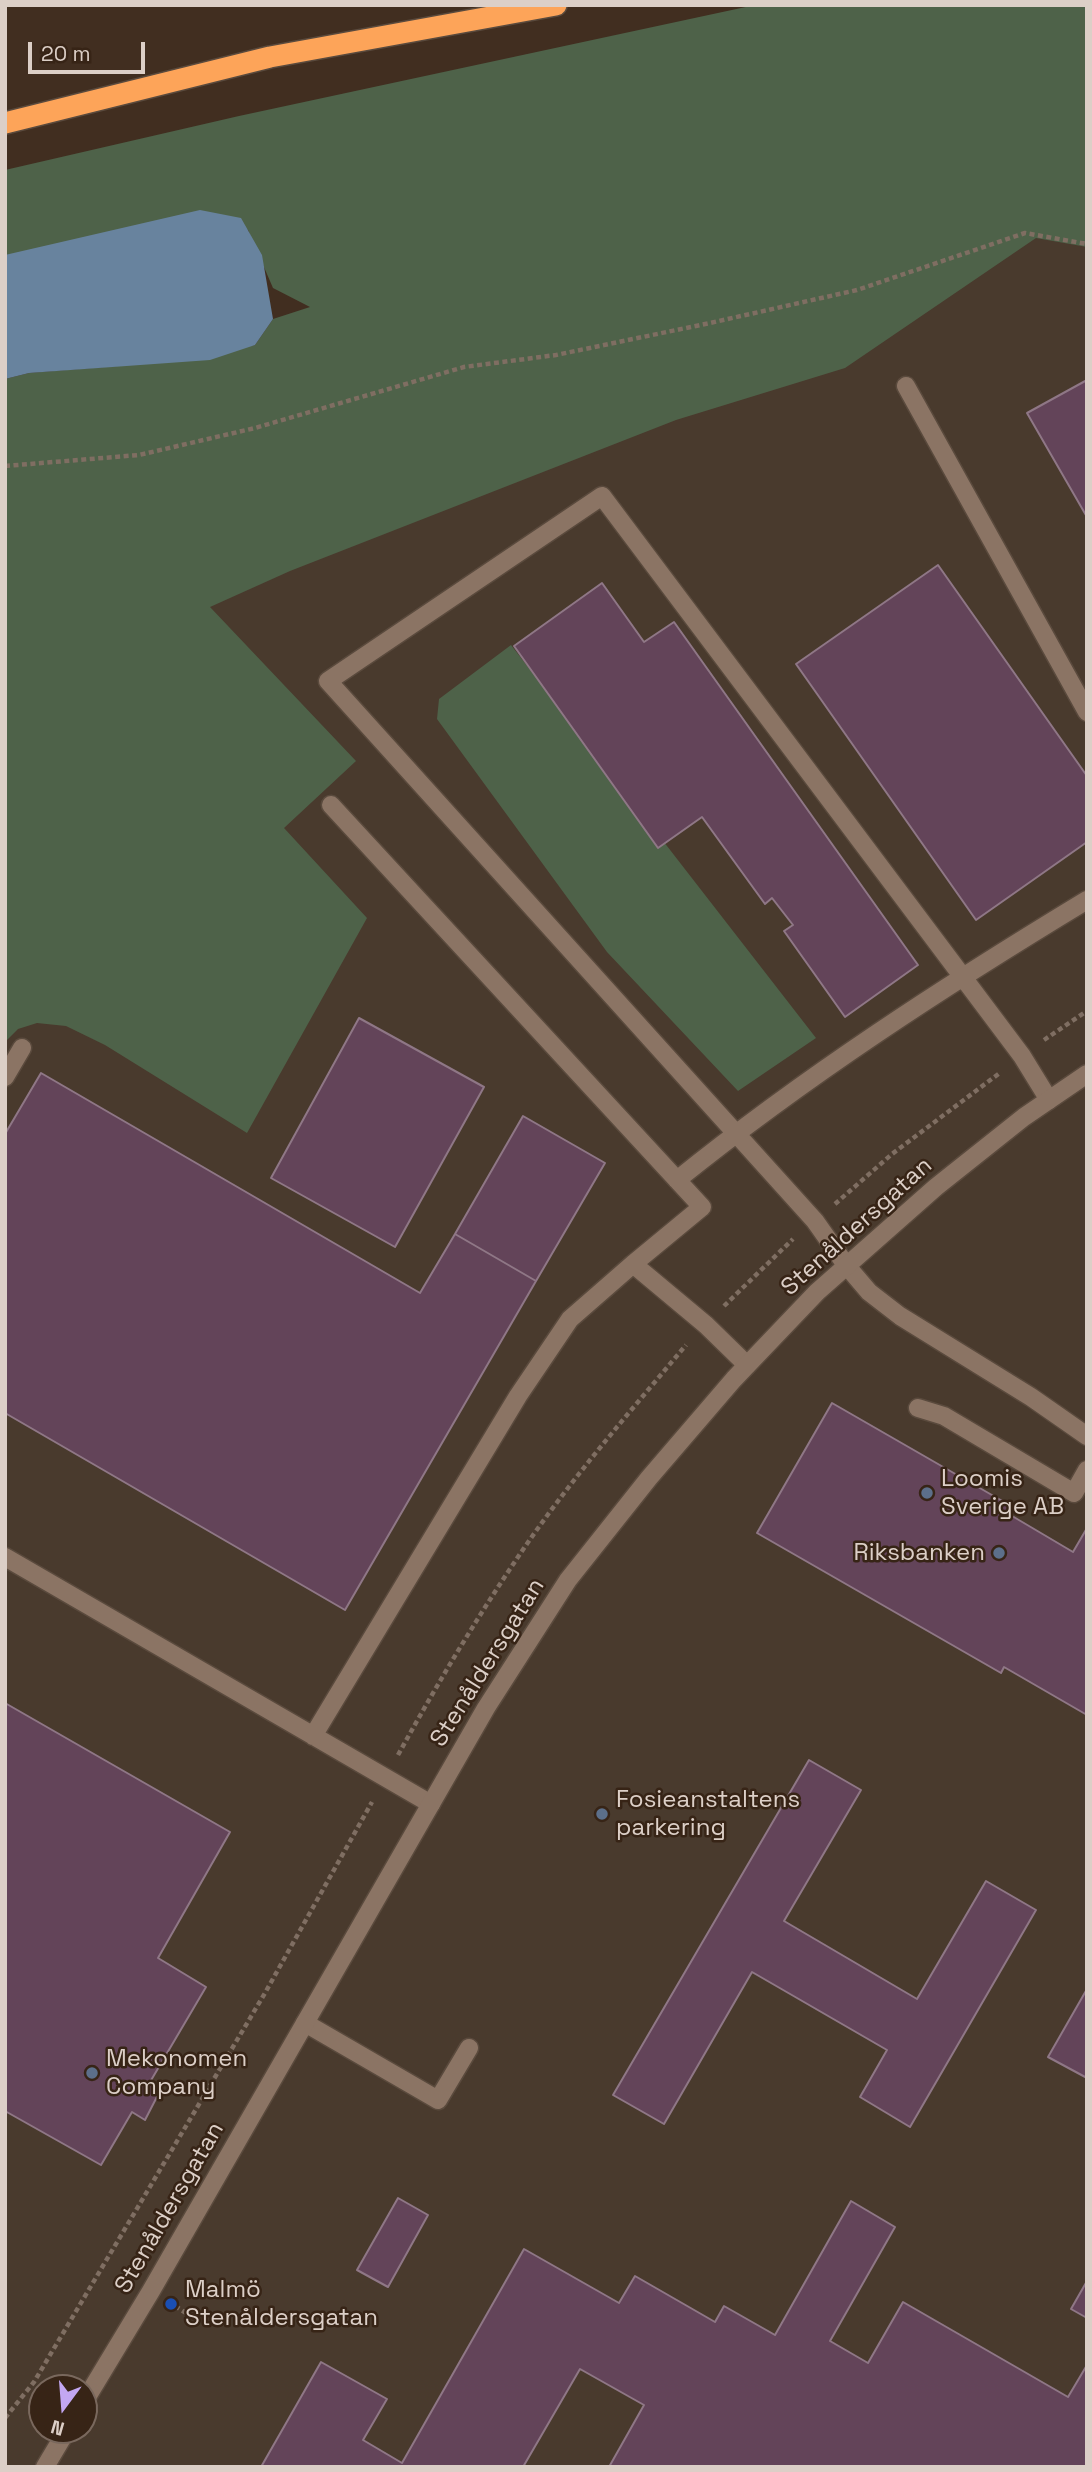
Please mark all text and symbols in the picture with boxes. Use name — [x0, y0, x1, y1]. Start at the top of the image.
scale bar — [32, 28, 149, 72]
text: 20 m — [41, 40, 91, 67]
street label: Stenåldersgatan — [776, 1152, 938, 1302]
place label: Loomis Sverige AB — [941, 1465, 1064, 1521]
marker: Loomis Sverige AB — [919, 1485, 935, 1501]
place label: Riksbanken — [854, 1539, 985, 1567]
marker: Riksbanken — [991, 1545, 1007, 1561]
street label: Stenåldersgatan — [425, 1574, 551, 1752]
place label: Fosieanstaltens parkering — [616, 1786, 800, 1842]
marker: Fosieanstaltens parkering — [594, 1806, 610, 1822]
place label: Mekonomen Company — [106, 2045, 247, 2101]
marker: Mekonomen Company — [84, 2065, 100, 2081]
street label: Stenåldersgatan — [109, 2117, 231, 2299]
place label: Malmö Stenåldersgatan — [185, 2276, 378, 2332]
marker: Malmö Stenåldersgatan — [163, 2296, 179, 2312]
north arrow — [28, 2374, 98, 2444]
text: N — [48, 2414, 67, 2442]

